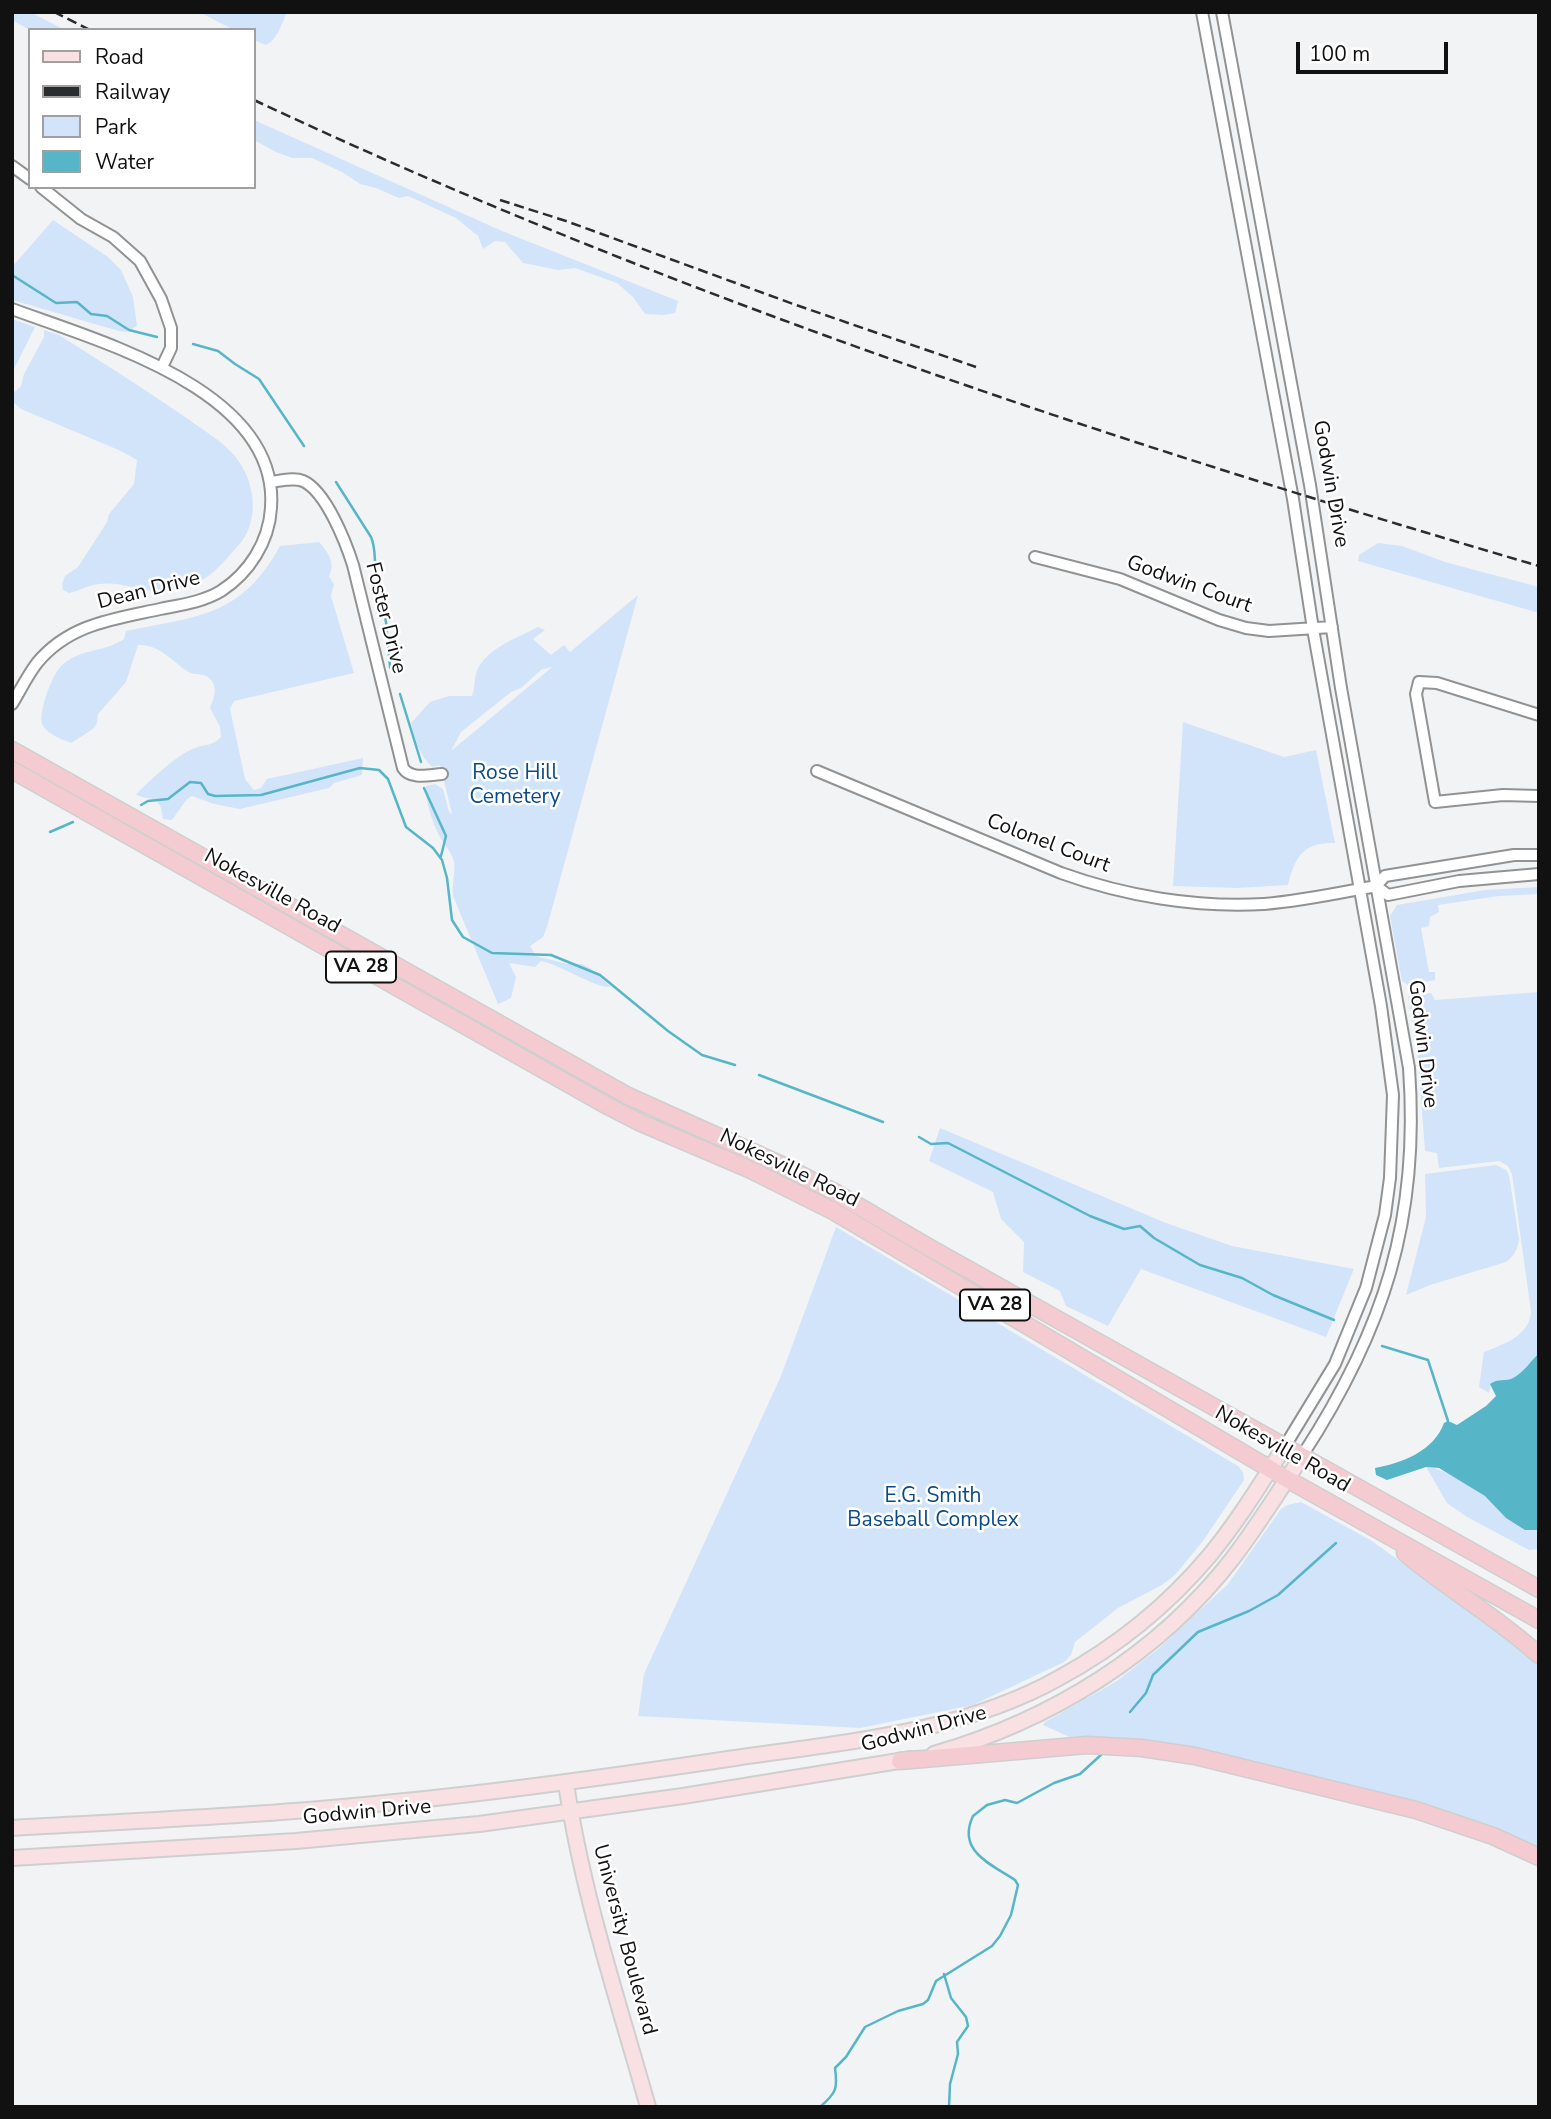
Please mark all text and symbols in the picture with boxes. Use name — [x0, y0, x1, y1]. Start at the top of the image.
legend — [28, 28, 256, 189]
scale bar — [1299, 28, 1451, 72]
text: 100 m — [1309, 40, 1370, 68]
text: Road — [95, 43, 144, 71]
text: Railway — [95, 78, 170, 106]
text: Park — [95, 113, 137, 141]
text: Water — [95, 148, 154, 176]
street label: Godwin Drive — [1306, 418, 1354, 550]
street label: Godwin Court — [1123, 551, 1255, 619]
street label: Foster Drive — [359, 560, 411, 676]
street label: Dean Drive — [95, 566, 203, 616]
park label: Rose Hill Cemetery — [469, 761, 561, 811]
street label: Colonel Court — [983, 809, 1113, 879]
street label: Nokesville Road — [199, 844, 345, 940]
road number: VA 28 — [326, 951, 396, 982]
street label: Godwin Drive — [1402, 979, 1442, 1109]
street label: Nokesville Road — [715, 1124, 863, 1214]
road number: VA 28 — [960, 1289, 1030, 1320]
street label: Nokesville Road — [1210, 1401, 1354, 1499]
park label: E.G. Smith Baseball Complex — [847, 1484, 1019, 1534]
street label: Godwin Drive — [859, 1701, 989, 1759]
street label: Godwin Drive — [302, 1795, 432, 1831]
street label: University Boulevard — [586, 1842, 662, 2038]

